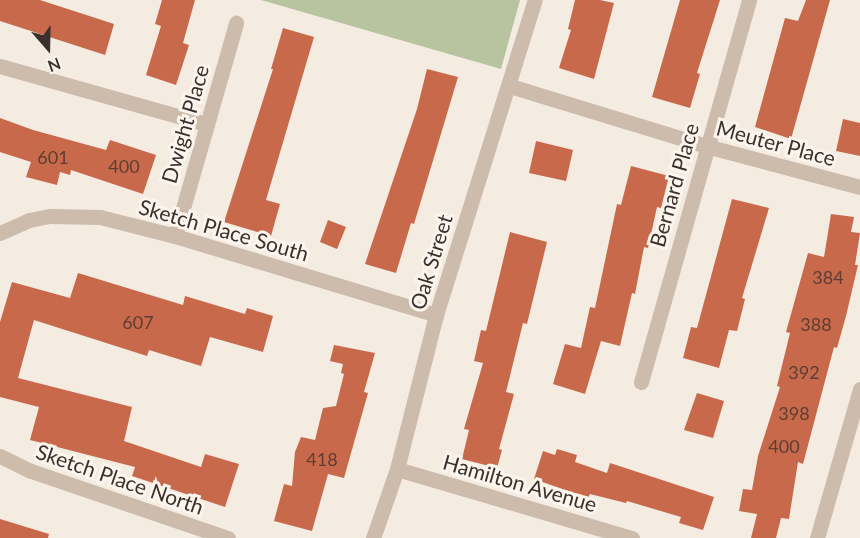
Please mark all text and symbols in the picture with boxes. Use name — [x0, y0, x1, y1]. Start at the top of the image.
north arrow — [18, 18, 78, 78]
text: N — [45, 54, 63, 76]
street label: Dwight Place — [156, 62, 214, 186]
street label: Meuter Place — [714, 115, 838, 171]
street label: Bernard Place — [644, 120, 704, 250]
house number: 601 — [37, 146, 69, 168]
house number: 400 — [108, 155, 140, 177]
street label: Sketch Place South — [136, 194, 312, 266]
street label: Oak Street — [405, 211, 457, 313]
house number: 384 — [812, 266, 844, 288]
house number: 607 — [122, 311, 154, 333]
house number: 388 — [800, 313, 832, 335]
house number: 392 — [788, 361, 820, 383]
house number: 398 — [778, 402, 810, 424]
house number: 400 — [768, 435, 800, 457]
street label: Sketch Place North — [33, 438, 207, 520]
house number: 418 — [306, 448, 338, 470]
street label: Hamilton Avenue — [440, 449, 600, 517]

